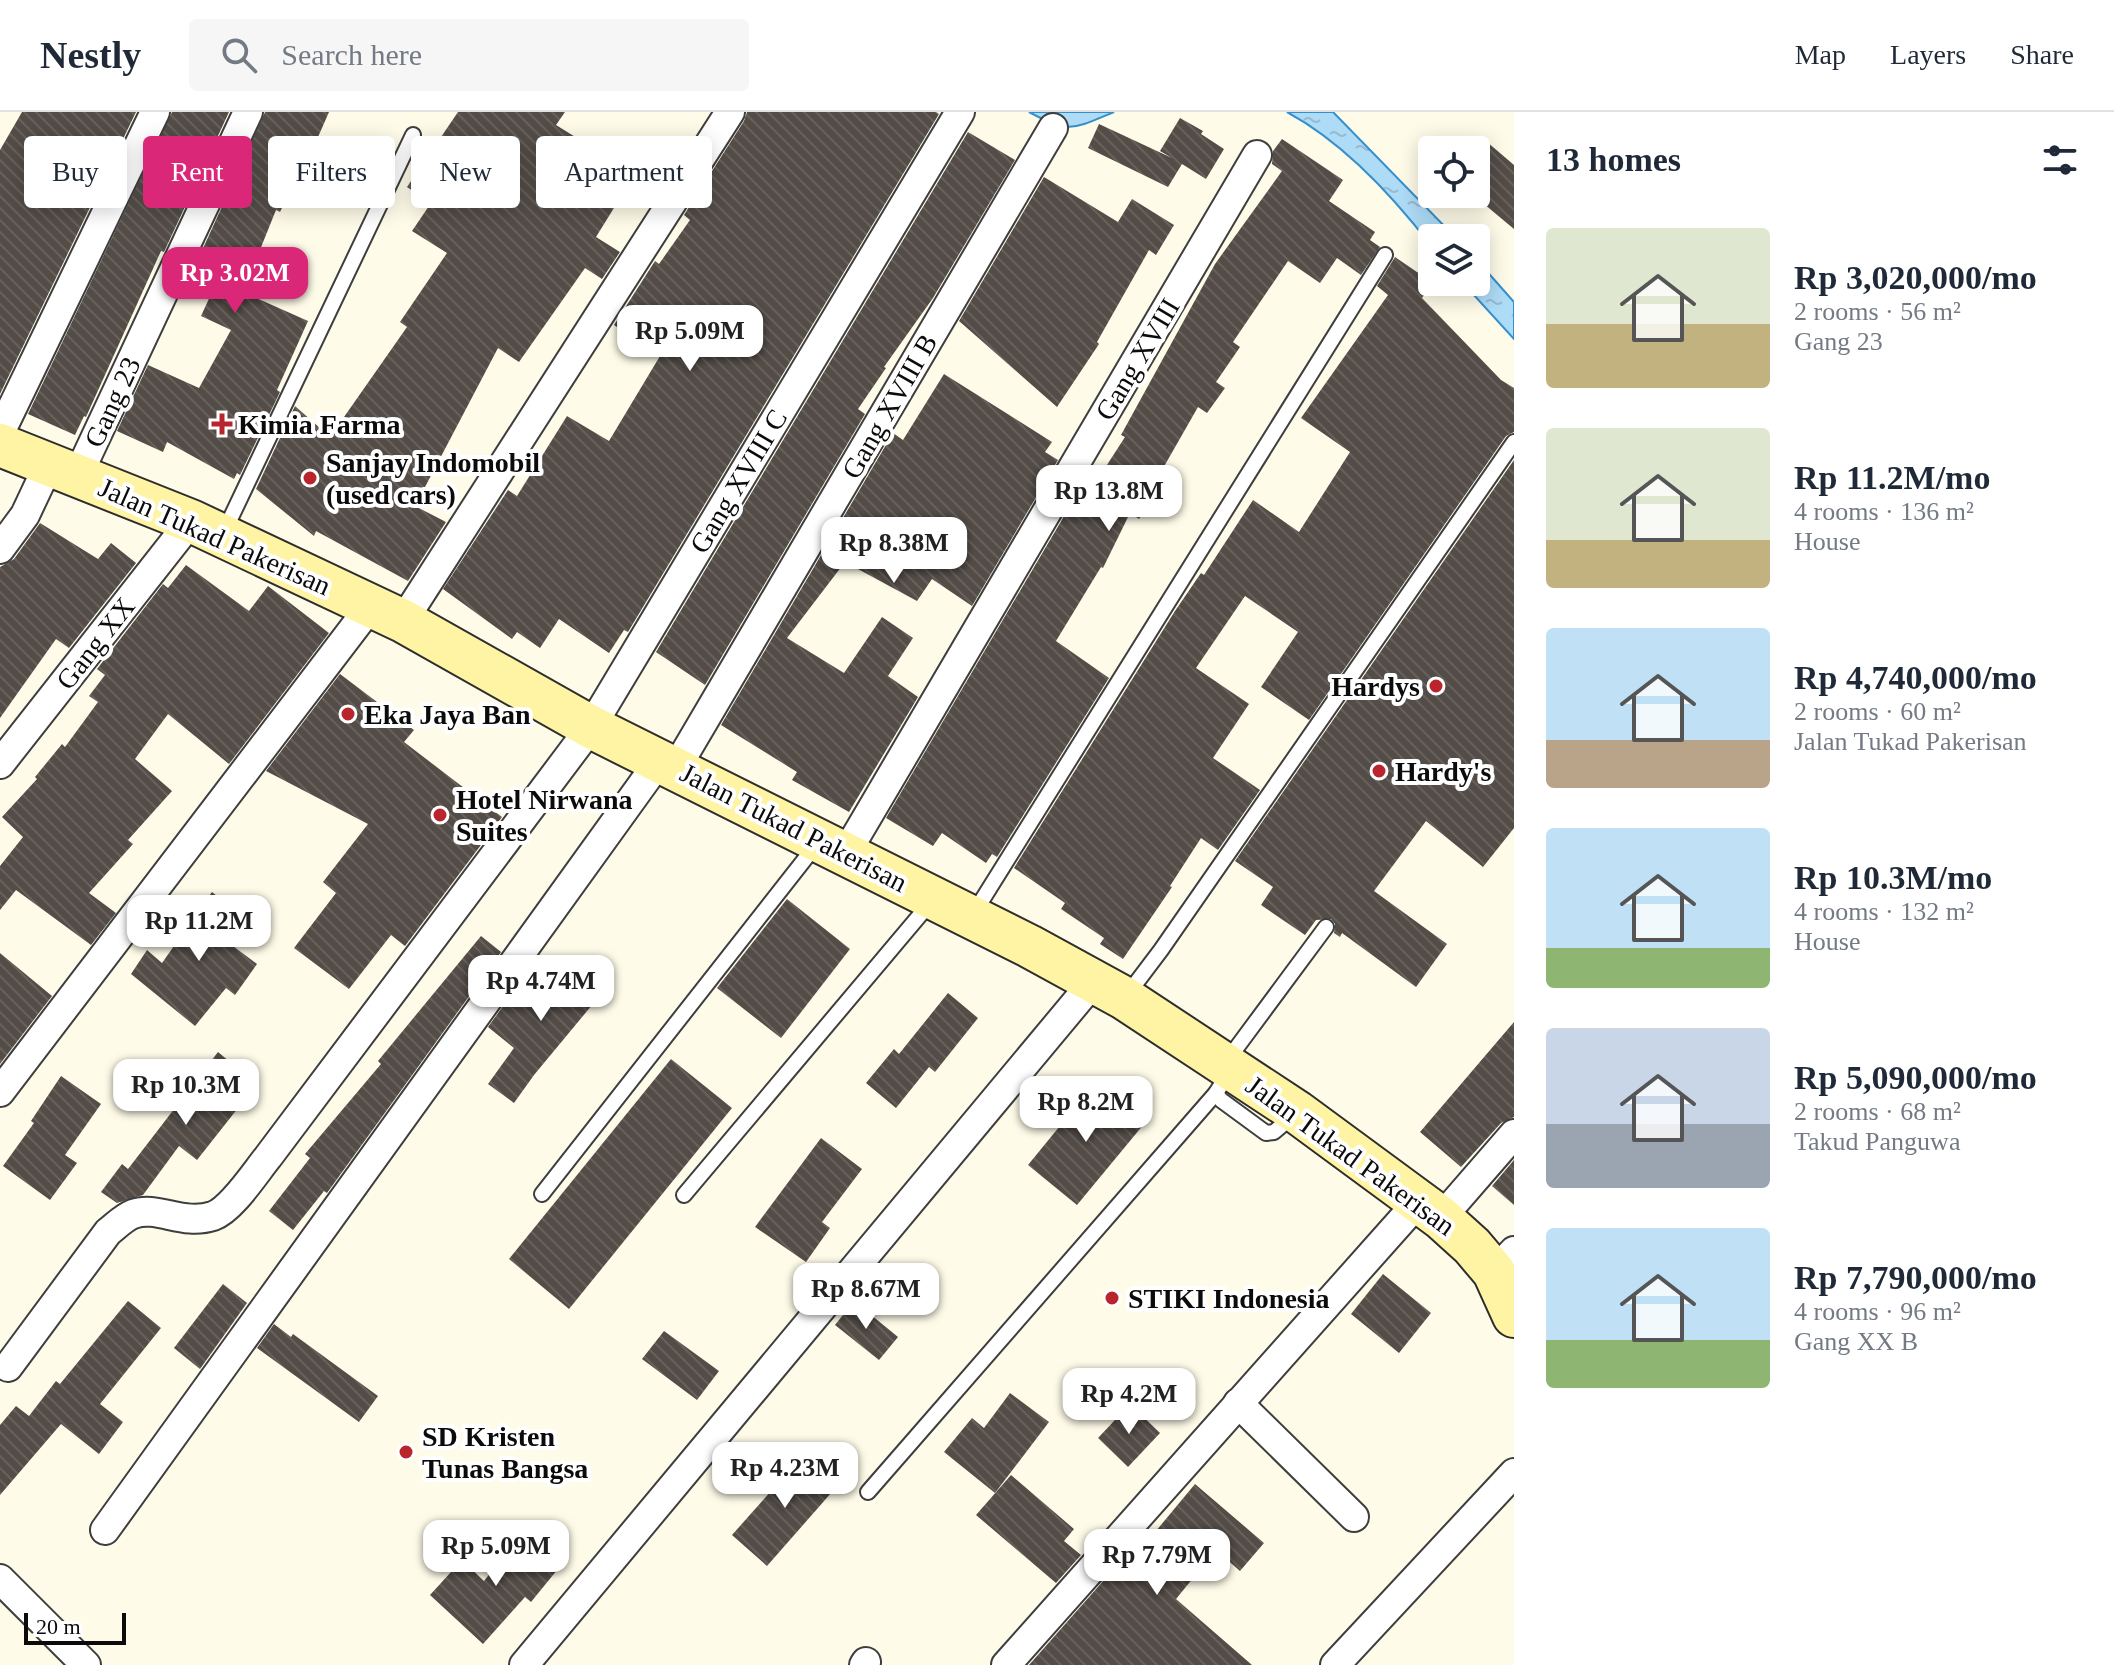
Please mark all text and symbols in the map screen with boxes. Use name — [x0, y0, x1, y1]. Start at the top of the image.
search box — [189, 19, 749, 91]
icon: search — [217, 33, 261, 77]
text: Nestly — [40, 34, 141, 76]
text: Search here — [281, 38, 422, 71]
text: Map — [1795, 39, 1846, 70]
text: Layers — [1890, 39, 1966, 70]
text: Share — [2010, 39, 2074, 70]
chip: Buy — [24, 136, 127, 208]
chip: Rent — [143, 136, 252, 208]
chip: Filters — [268, 136, 395, 208]
chip: New — [411, 136, 520, 208]
chip: Apartment — [536, 136, 712, 208]
map controls — [1418, 136, 1490, 296]
button: locate — [1418, 136, 1490, 208]
icon: filters — [2038, 138, 2082, 182]
text: 13 homes — [1546, 141, 1681, 178]
button: layers — [1418, 224, 1490, 296]
pin: Rp 3.02M — [152, 247, 318, 315]
text: Rp 3.02M — [180, 258, 290, 287]
text: Rp 3,020,000/mo — [1794, 259, 2037, 296]
icon: home — [1610, 260, 1706, 356]
street label: Gang XVIII — [1089, 293, 1186, 426]
text: 2 rooms · 56 m² — [1794, 297, 1961, 326]
pin: Rp 5.09M — [607, 305, 773, 373]
text: Rp 5.09M — [635, 316, 745, 345]
text: Gang 23 — [1794, 327, 1883, 356]
street label: Gang XVIII B — [836, 328, 943, 484]
street label: Gang 23 — [78, 352, 147, 452]
street label: Gang XVIII C — [683, 404, 793, 559]
place label: Kimia Farma — [238, 409, 401, 440]
marker: Kimia Farma — [213, 415, 231, 433]
place label: Sanjay Indomobil (used cars) — [326, 447, 540, 510]
text: Rp 11.2M/mo — [1794, 459, 1990, 496]
icon: home — [1610, 460, 1706, 556]
pin: Rp 13.8M — [1026, 465, 1192, 533]
marker: Sanjay Indomobil (used cars) — [301, 469, 319, 487]
street label: Jalan Tukad Pakerisan — [94, 471, 335, 602]
text: Rp 13.8M — [1054, 476, 1164, 505]
text: 4 rooms · 136 m² — [1794, 497, 1974, 526]
pin: Rp 8.38M — [811, 517, 977, 585]
text: House — [1794, 527, 1860, 556]
text: Rp 8.38M — [839, 528, 949, 557]
street label: Gang XX — [50, 591, 141, 695]
text: Rp 4,740,000/mo — [1794, 659, 2037, 696]
icon: home — [1610, 660, 1706, 756]
place label: Hardys — [1331, 671, 1420, 702]
marker: Hardys — [1427, 677, 1445, 695]
text: 2 rooms · 60 m² — [1794, 697, 1961, 726]
place label: Eka Jaya Ban — [364, 699, 531, 730]
marker: Eka Jaya Ban — [339, 705, 357, 723]
text: Jalan Tukad Pakerisan — [1794, 727, 2027, 756]
place label: Hardy's — [1395, 756, 1492, 787]
street label: Jalan Tukad Pakerisan — [675, 757, 912, 898]
marker: Hardy's — [1370, 762, 1388, 780]
place label: Hotel Nirwana Suites — [456, 784, 633, 847]
marker: Hotel Nirwana Suites — [431, 806, 449, 824]
text: Rp 10.3M/mo — [1794, 859, 1992, 896]
icon: home — [1610, 860, 1706, 956]
pin: Rp 11.2M — [116, 895, 282, 963]
text: 4 rooms · 132 m² — [1794, 897, 1974, 926]
text: Rp 11.2M — [145, 906, 253, 935]
text: House — [1794, 927, 1860, 956]
pin: Rp 4.74M — [458, 955, 624, 1023]
text: Rp 4.74M — [486, 966, 596, 995]
pin: Rp 10.3M — [103, 1059, 269, 1127]
text: Rp 5,090,000/mo — [1794, 1059, 2037, 1096]
icon: home — [1610, 1060, 1706, 1156]
street label: Jalan Tukad Pakerisan — [1240, 1069, 1461, 1242]
text: Rp 10.3M — [131, 1070, 241, 1099]
pin: Rp 8.2M — [1012, 1076, 1160, 1144]
text: Rp 8.2M — [1038, 1087, 1134, 1116]
text: 2 rooms · 68 m² — [1794, 1097, 1961, 1126]
text: Takud Panguwa — [1794, 1127, 1960, 1156]
text: Rp 7,790,000/mo — [1794, 1259, 2037, 1296]
icon: home — [1610, 1260, 1706, 1356]
pin: Rp 8.67M — [783, 1263, 949, 1331]
text: Rp 8.67M — [811, 1274, 921, 1303]
place label: STIKI Indonesia — [1128, 1283, 1330, 1314]
marker: STIKI Indonesia — [1103, 1289, 1121, 1307]
text: 4 rooms · 96 m² — [1794, 1297, 1961, 1326]
text: Gang XX B — [1794, 1327, 1918, 1356]
pin: Rp 4.2M — [1055, 1368, 1203, 1436]
text: Rp 4.2M — [1081, 1379, 1177, 1408]
place label: SD Kristen Tunas Bangsa — [422, 1421, 588, 1484]
pin: Rp 4.23M — [702, 1442, 868, 1510]
marker: SD Kristen Tunas Bangsa — [397, 1443, 415, 1461]
text: Rp 4.23M — [730, 1453, 840, 1482]
pin: Rp 5.09M — [413, 1520, 579, 1588]
pin: Rp 7.79M — [1074, 1529, 1240, 1597]
text: Rp 5.09M — [441, 1531, 551, 1560]
text: Rp 7.79M — [1102, 1540, 1212, 1569]
scale bar — [24, 1609, 126, 1645]
text: 20 m — [36, 1614, 81, 1639]

